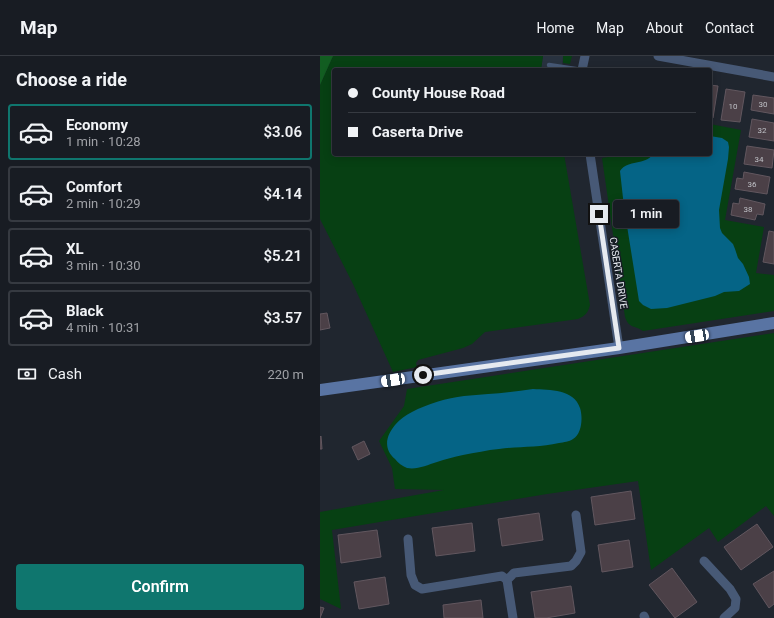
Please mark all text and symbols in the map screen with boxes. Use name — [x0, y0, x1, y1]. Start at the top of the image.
text: Map — [20, 16, 58, 39]
text: Home — [536, 20, 574, 36]
text: Map — [596, 20, 624, 36]
text: About — [646, 20, 683, 36]
text: Contact — [705, 20, 754, 36]
text: Choose a ride — [16, 69, 127, 90]
text: County House Road — [372, 84, 505, 102]
house number: 30 — [759, 100, 768, 109]
house number: 10 — [729, 102, 738, 111]
icon: car — [18, 114, 54, 150]
text: Economy — [66, 116, 128, 134]
text: $3.06 — [263, 123, 302, 141]
text: Caserta Drive — [372, 123, 463, 141]
house number: 32 — [758, 126, 767, 135]
text: 1 min · 10:28 — [66, 134, 141, 149]
house number: 34 — [755, 155, 764, 164]
icon: car — [18, 176, 54, 212]
text: Comfort — [66, 178, 122, 196]
house number: 36 — [748, 180, 757, 189]
text: $4.14 — [263, 185, 302, 203]
text: 2 min · 10:29 — [66, 196, 141, 211]
callout: 1 min — [613, 200, 679, 228]
route end — [590, 205, 608, 223]
house number: 38 — [744, 205, 753, 214]
text: 1 min — [630, 206, 662, 221]
street label: CASERTA DRIVE — [607, 236, 630, 310]
icon: car — [18, 238, 54, 274]
text: XL — [66, 240, 84, 258]
text: $5.21 — [263, 247, 302, 265]
text: 3 min · 10:30 — [66, 258, 141, 273]
icon: car — [18, 300, 54, 336]
text: Black — [66, 302, 103, 320]
text: $3.57 — [263, 309, 302, 327]
text: 4 min · 10:31 — [66, 320, 141, 335]
car — [684, 328, 710, 344]
icon: cash — [16, 363, 38, 385]
text: Cash — [48, 365, 82, 383]
route start — [414, 366, 432, 384]
text: 220 m — [267, 367, 304, 382]
car — [380, 372, 406, 388]
button: Confirm — [16, 564, 304, 610]

